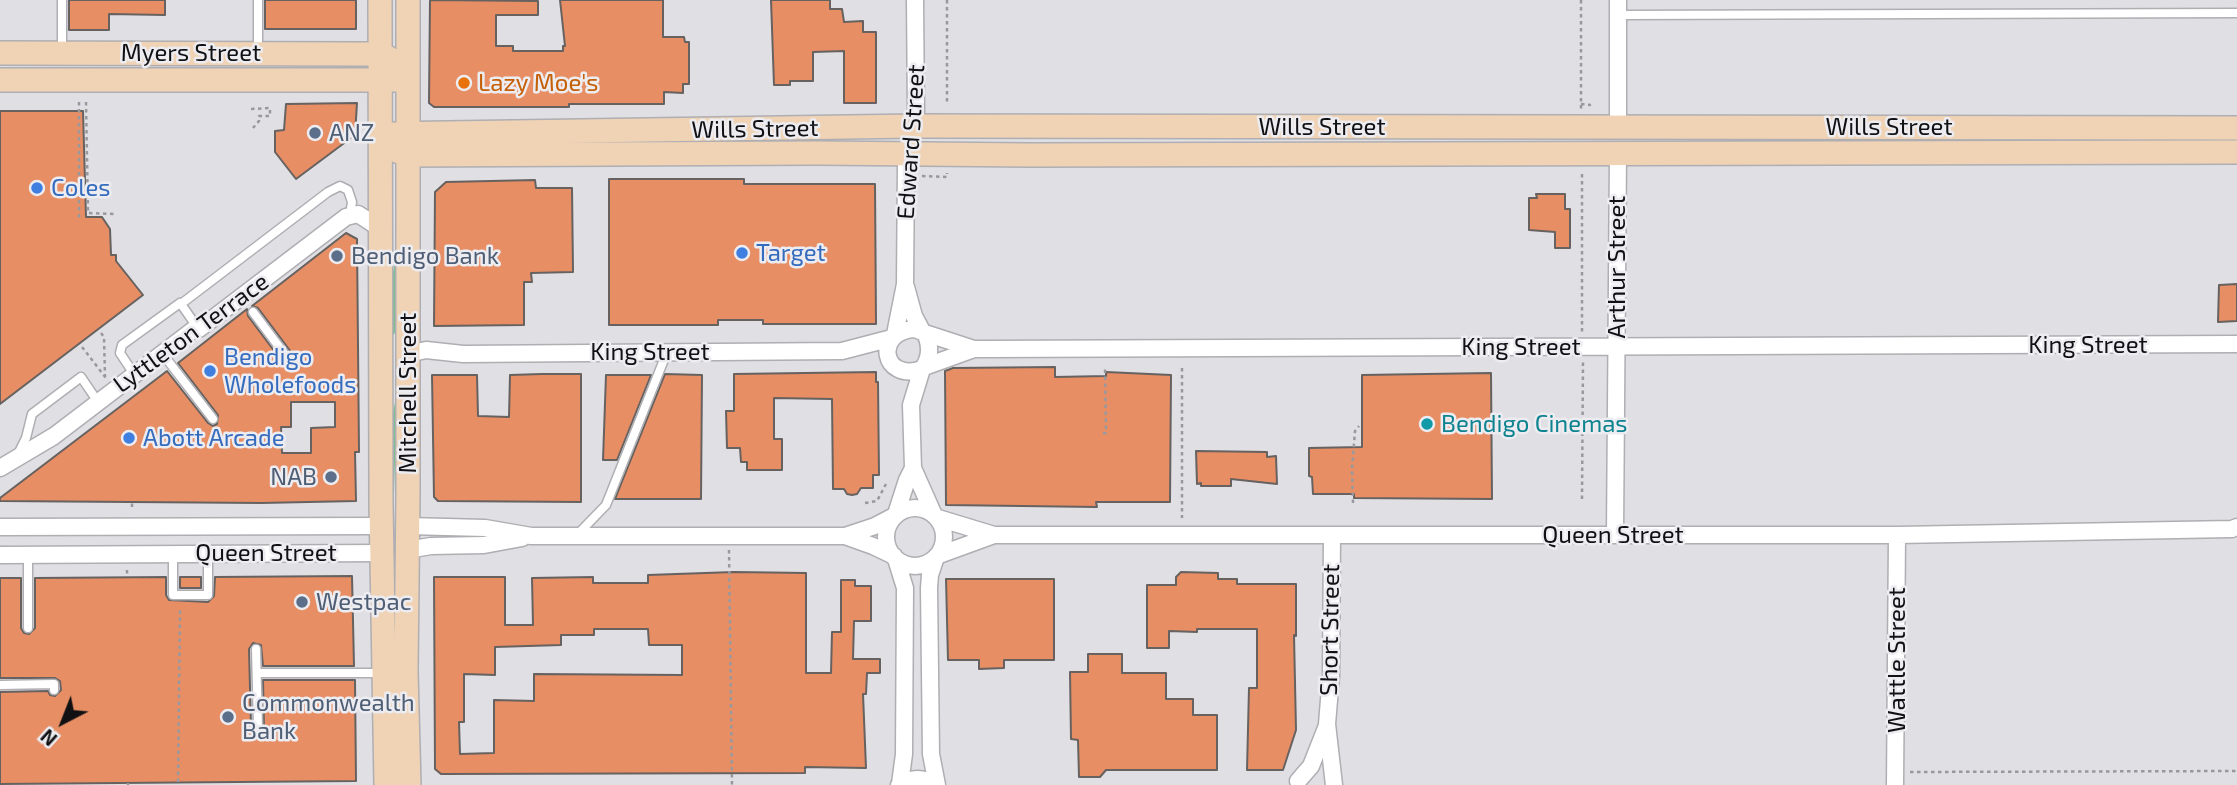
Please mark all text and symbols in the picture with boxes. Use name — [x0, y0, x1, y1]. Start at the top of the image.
street label: Myers Street — [121, 39, 261, 67]
street label: Edward Street — [891, 64, 931, 220]
place label: Lazy Moe's — [478, 69, 598, 97]
marker: Lazy Moe's — [456, 75, 472, 91]
street label: Wills Street — [691, 113, 819, 145]
street label: Wills Street — [1258, 113, 1386, 141]
street label: Wills Street — [1825, 113, 1953, 141]
place label: ANZ — [329, 119, 374, 147]
marker: ANZ — [307, 125, 323, 141]
place label: Coles — [51, 174, 111, 202]
marker: Coles — [29, 180, 45, 196]
street label: Arthur Street — [1603, 196, 1631, 338]
place label: Target — [756, 239, 826, 267]
place label: Bendigo Bank — [351, 242, 499, 270]
marker: Target — [734, 245, 750, 261]
marker: Bendigo Bank — [329, 248, 345, 264]
street label: Lyttleton Terrace — [108, 267, 274, 399]
street label: Mitchell Street — [394, 312, 422, 474]
street label: King Street — [2028, 331, 2148, 359]
street label: King Street — [1461, 333, 1581, 361]
street label: King Street — [590, 338, 710, 366]
place label: Bendigo Wholefoods — [224, 343, 356, 399]
marker: Bendigo Wholefoods — [202, 363, 218, 379]
place label: Bendigo Cinemas — [1441, 410, 1628, 438]
marker: Bendigo Cinemas — [1419, 416, 1435, 432]
place label: Abott Arcade — [143, 424, 285, 452]
marker: Abott Arcade — [121, 430, 137, 446]
place label: NAB — [270, 463, 317, 491]
marker: NAB — [323, 469, 339, 485]
street label: Queen Street — [1542, 521, 1684, 549]
street label: Queen Street — [195, 539, 337, 567]
street label: Short Street — [1314, 564, 1346, 696]
street label: Wattle Street — [1883, 587, 1911, 733]
place label: Westpac — [316, 588, 411, 616]
marker: Westpac — [294, 594, 310, 610]
north arrow — [28, 687, 98, 757]
place label: Commonwealth Bank — [242, 689, 415, 745]
marker: Commonwealth Bank — [220, 709, 236, 725]
text: N — [36, 725, 61, 751]

